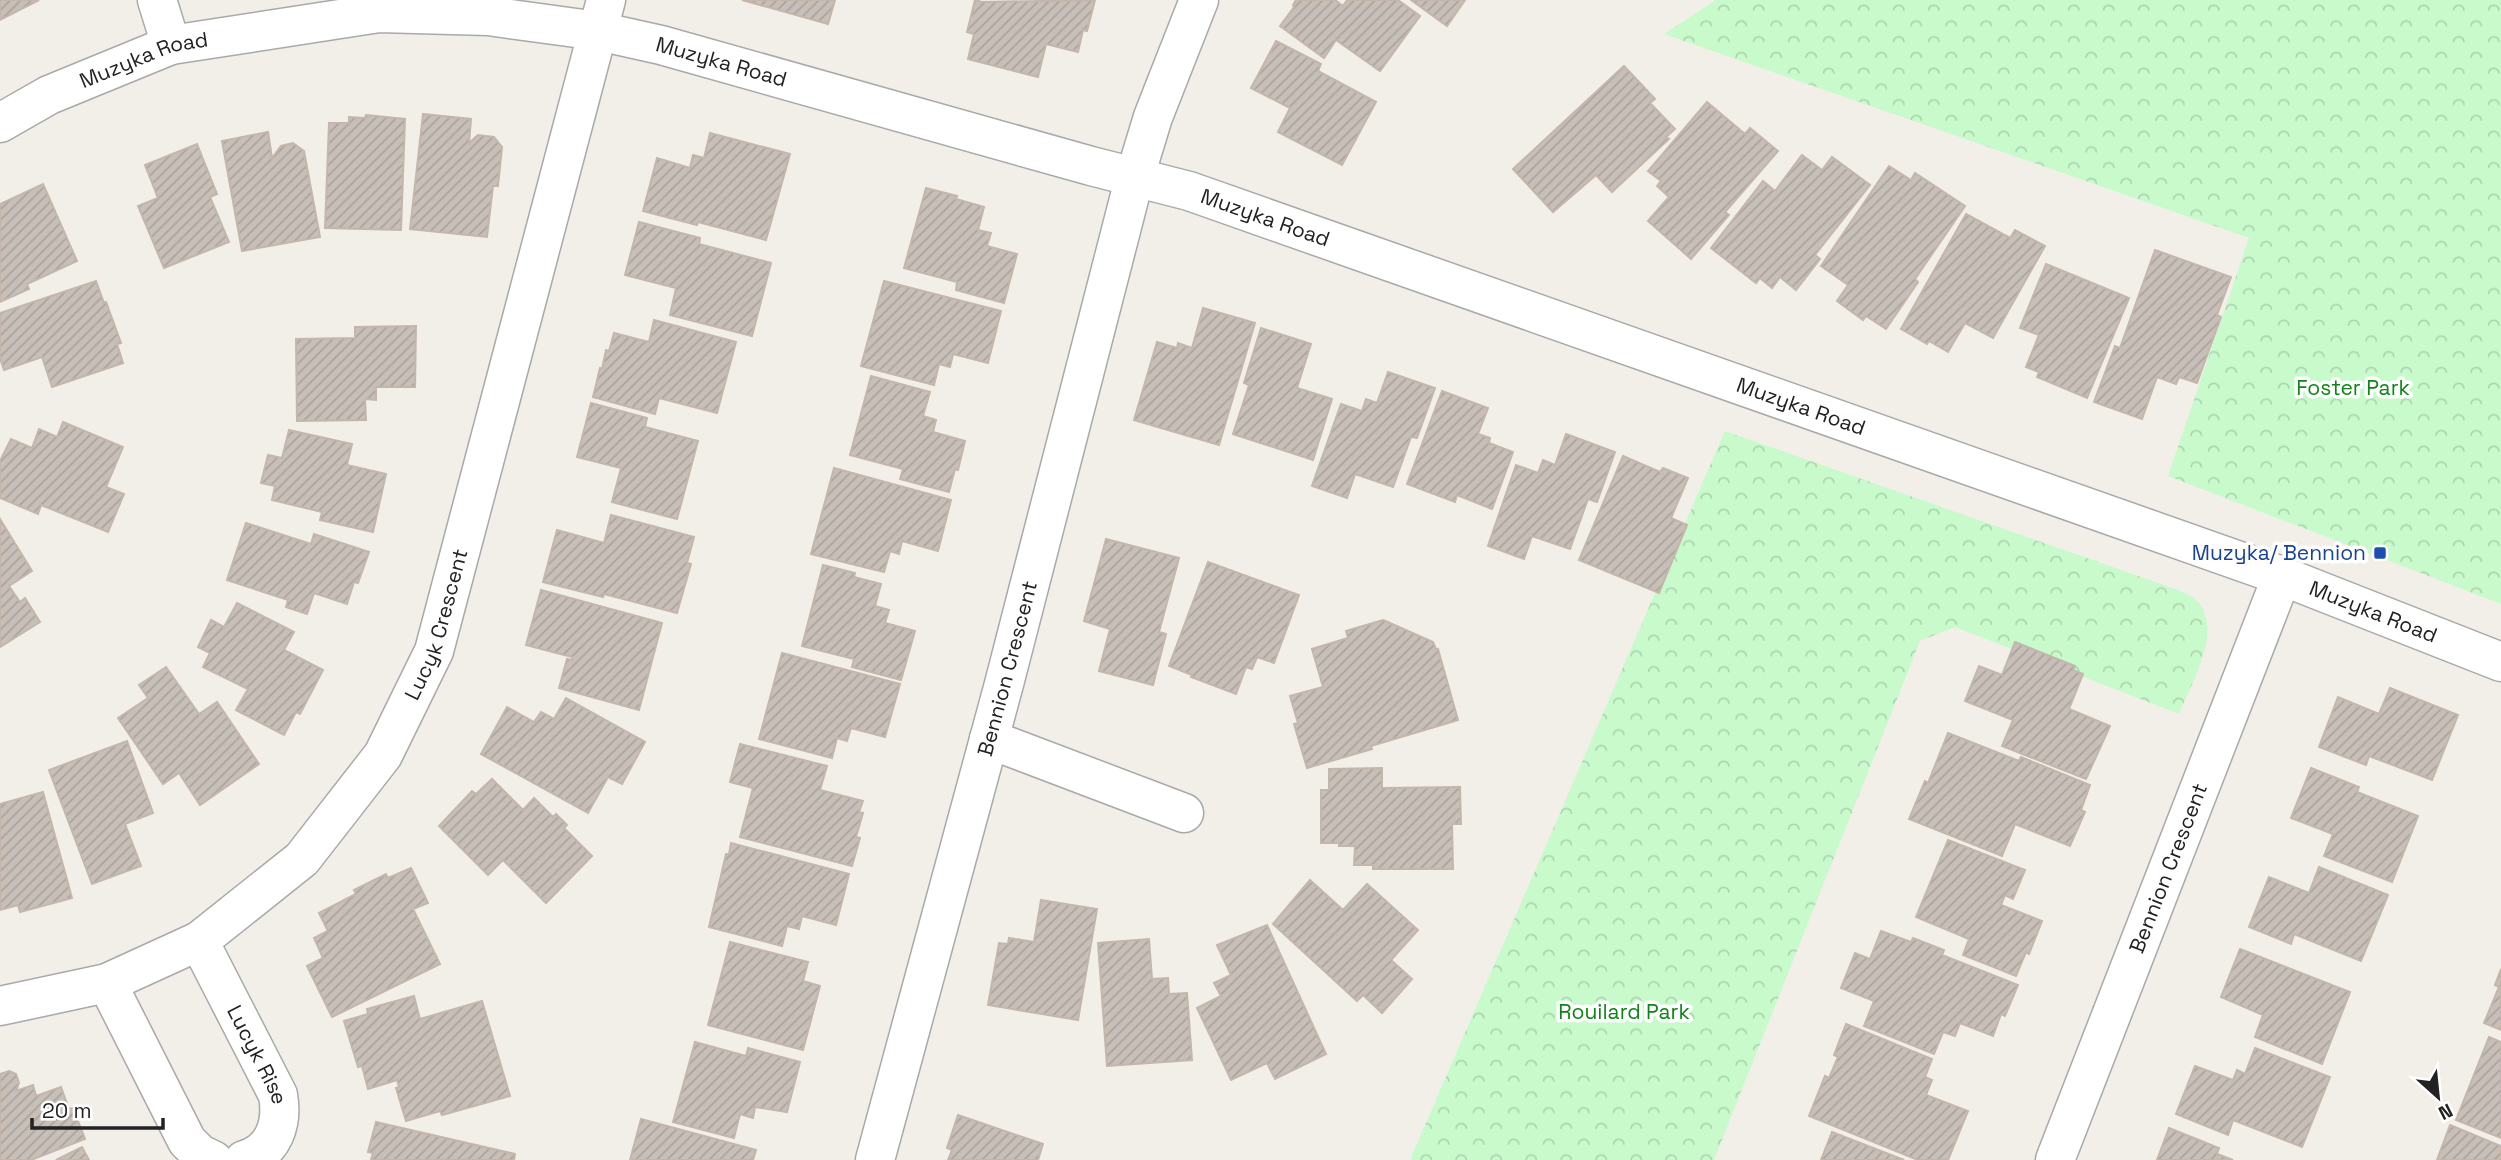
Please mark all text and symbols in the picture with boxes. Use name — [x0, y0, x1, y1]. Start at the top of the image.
street label: Muzyka Road — [75, 26, 210, 94]
street label: Muzyka Road — [653, 30, 790, 93]
street label: Muzyka Road — [1197, 182, 1334, 253]
street label: Muzyka Road — [1733, 371, 1869, 441]
park label: Foster Park — [2296, 374, 2410, 401]
place label: Muzyka/ Bennion — [2192, 539, 2366, 566]
marker: Muzyka/ Bennion — [2372, 545, 2388, 561]
street label: Lucyk Crescent — [398, 546, 473, 704]
street label: Muzyka Road — [2306, 574, 2441, 649]
street label: Bennion Crescent — [971, 578, 1043, 759]
street label: Bennion Crescent — [2123, 779, 2213, 957]
park label: Rouilard Park — [1558, 998, 1690, 1025]
street label: Lucyk Rise — [221, 1000, 293, 1106]
north arrow — [2403, 1062, 2473, 1132]
scale bar — [32, 1086, 163, 1130]
text: 20 m — [42, 1097, 92, 1124]
text: N — [2434, 1098, 2457, 1126]

